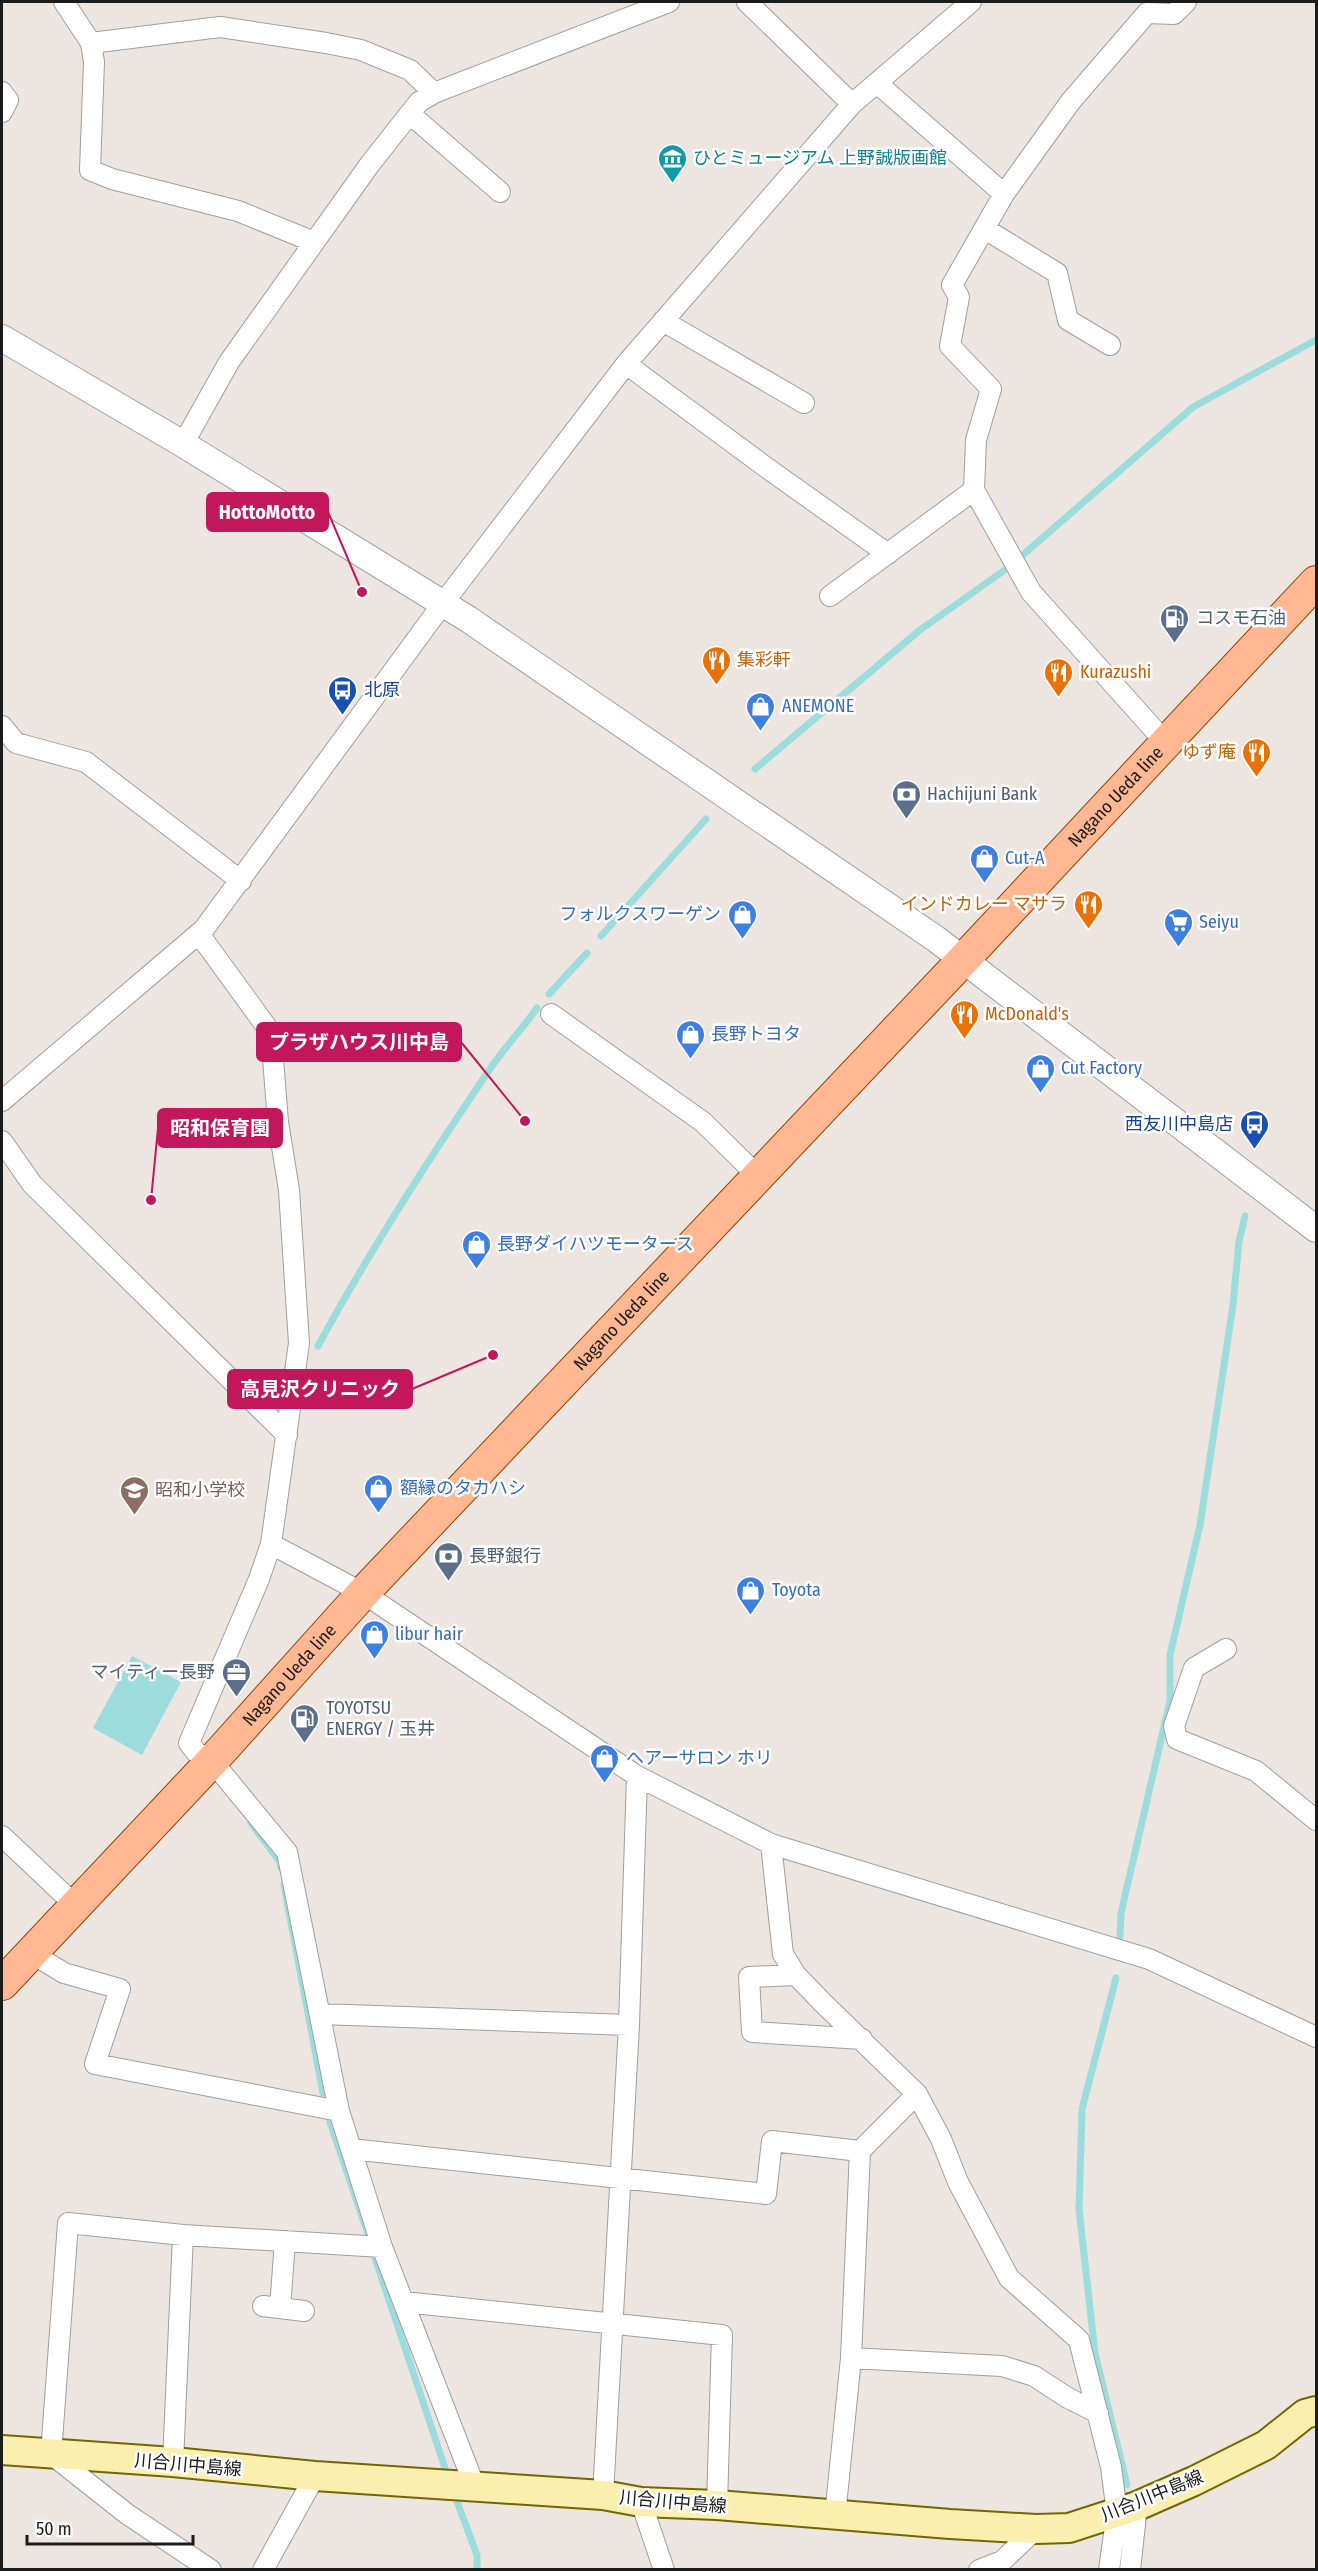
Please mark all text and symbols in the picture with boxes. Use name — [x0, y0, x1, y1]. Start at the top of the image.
museum icon: ひとミュージアム 上野誠版画館 — [656, 142, 688, 184]
place label: ひとミュージアム 上野誠版画館 — [693, 147, 947, 169]
callout: HottoMotto — [207, 493, 328, 531]
text: HottoMotto — [219, 500, 316, 524]
fuel station icon: コスモ石油 — [1159, 602, 1191, 644]
place label: コスモ石油 — [1196, 607, 1286, 629]
restaurant icon: 集彩軒 — [700, 644, 732, 686]
place label: 集彩軒 — [737, 649, 791, 671]
restaurant icon: Kurazushi — [1043, 656, 1075, 698]
place label: Kurazushi — [1080, 661, 1151, 683]
bus stop icon: 北原 — [327, 674, 359, 716]
place label: 北原 — [364, 679, 400, 701]
shop icon: ANEMONE — [745, 690, 777, 732]
place label: ANEMONE — [782, 695, 854, 717]
restaurant icon: ゆず庵 — [1241, 736, 1273, 778]
place label: ゆず庵 — [1182, 741, 1236, 763]
street label: Nagano Ueda line — [1063, 742, 1168, 851]
bank icon: Hachijuni Bank — [890, 778, 922, 820]
place label: Hachijuni Bank — [927, 783, 1038, 805]
shop icon: Cut-A — [968, 842, 1000, 884]
place label: Cut-A — [1005, 847, 1045, 869]
restaurant icon: インドカレー マサラ — [1072, 888, 1104, 930]
place label: インドカレー マサラ — [901, 893, 1067, 915]
shop icon: フォルクスワーゲン — [726, 898, 758, 940]
place label: フォルクスワーゲン — [560, 903, 721, 925]
supermarket icon: Seiyu — [1162, 906, 1194, 948]
place label: Seiyu — [1199, 911, 1239, 933]
restaurant icon: McDonald's — [948, 998, 980, 1040]
place label: McDonald's — [985, 1003, 1069, 1025]
shop icon: 長野トヨタ — [674, 1018, 706, 1060]
callout: プラザハウス川中島 — [257, 1023, 461, 1061]
place label: 長野トヨタ — [711, 1023, 801, 1045]
text: プラザハウス川中島 — [269, 1030, 449, 1054]
shop icon: Cut Factory — [1024, 1052, 1056, 1094]
place label: Cut Factory — [1061, 1057, 1142, 1079]
bus stop icon: 西友川中島店 — [1238, 1108, 1270, 1150]
callout: 昭和保育園 — [158, 1109, 282, 1147]
place label: 西友川中島店 — [1125, 1113, 1233, 1135]
text: 昭和保育園 — [170, 1116, 270, 1140]
shop icon: 長野ダイハツモータース — [460, 1228, 492, 1270]
place label: 長野ダイハツモータース — [497, 1233, 694, 1255]
street label: Nagano Ueda line — [569, 1266, 674, 1375]
callout: 高見沢クリニック — [228, 1370, 412, 1408]
text: 高見沢クリニック — [240, 1377, 400, 1401]
shop icon: 額縁のタカハシ — [363, 1472, 395, 1514]
school or university icon: 昭和小学校 — [118, 1474, 150, 1516]
place label: 額縁のタカハシ — [400, 1477, 526, 1499]
place label: 昭和小学校 — [155, 1479, 245, 1501]
bank icon: 長野銀行 — [432, 1540, 464, 1582]
place label: 長野銀行 — [469, 1545, 541, 1567]
shop icon: Toyota — [735, 1574, 767, 1616]
place label: Toyota — [772, 1579, 821, 1601]
shop icon: libur hair — [358, 1618, 390, 1660]
street label: Nagano Ueda line — [238, 1619, 341, 1731]
place label: libur hair — [395, 1623, 464, 1645]
office icon: マイティー長野 — [220, 1656, 252, 1698]
place label: マイティー長野 — [90, 1661, 215, 1683]
place label: TOYOTSU ENERGY / 玉井 — [326, 1697, 435, 1740]
fuel station icon: TOYOTSU ENERGY / 玉井 — [289, 1702, 321, 1744]
shop icon: ヘアーサロン ホリ — [589, 1742, 621, 1784]
place label: ヘアーサロン ホリ — [626, 1747, 773, 1769]
street label: 川合川中島線 — [133, 2449, 243, 2481]
street label: 川合川中島線 — [1098, 2466, 1206, 2526]
street label: 川合川中島線 — [618, 2486, 728, 2518]
scale bar — [27, 2508, 194, 2546]
text: 50 m — [36, 2518, 72, 2540]

